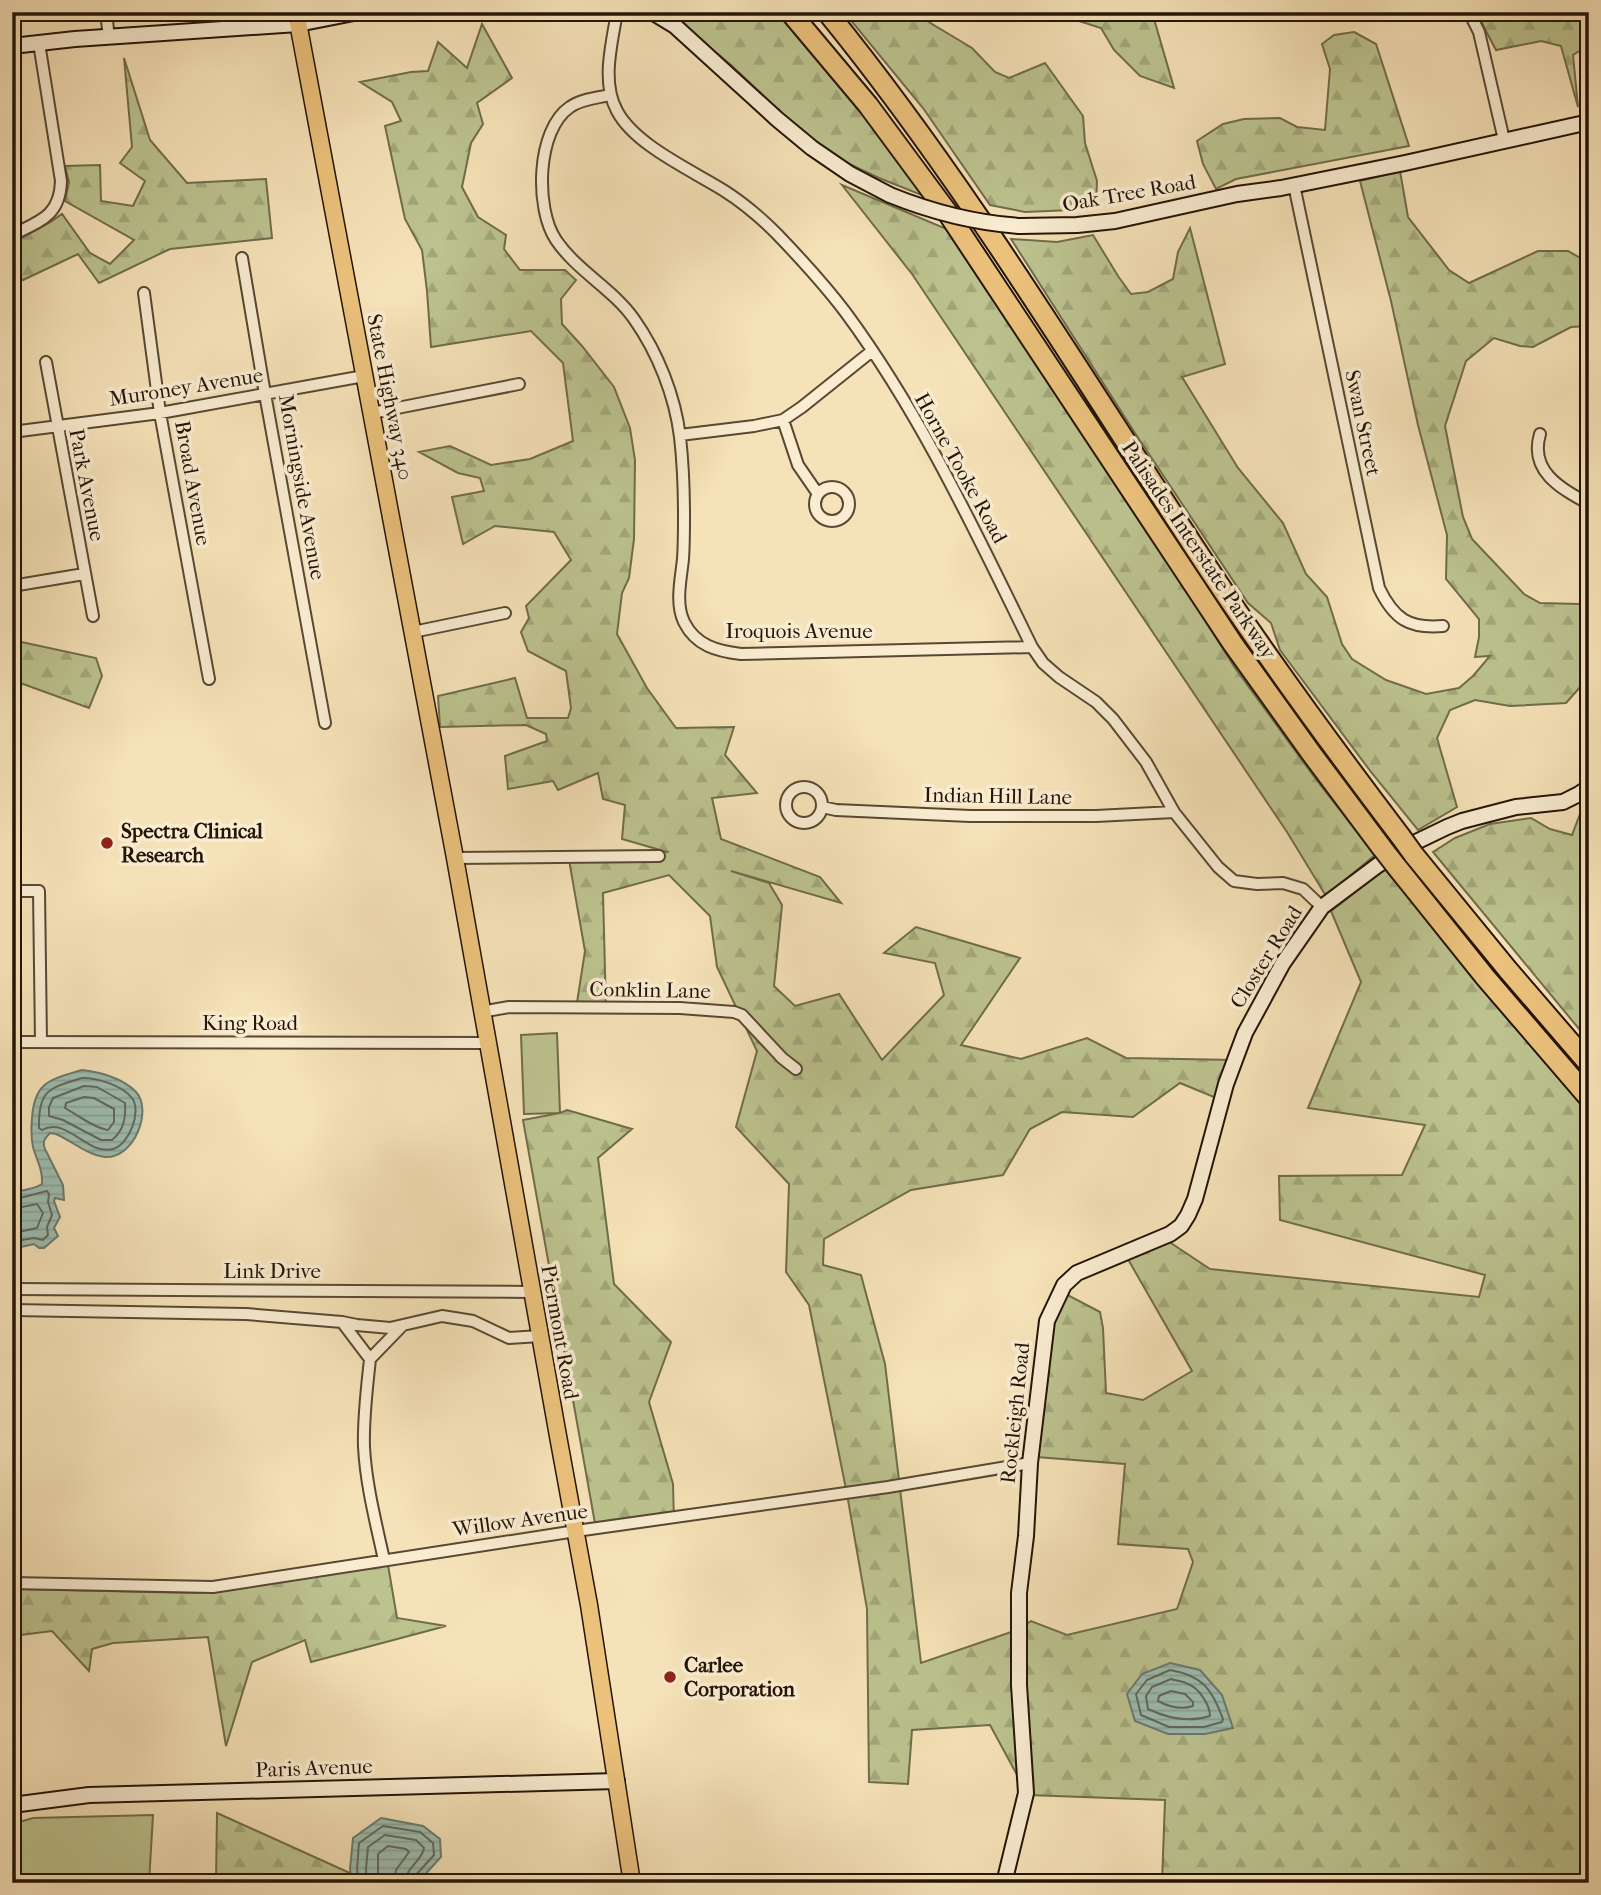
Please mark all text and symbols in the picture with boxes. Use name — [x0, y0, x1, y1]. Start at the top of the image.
street label: Oak Tree Road — [1060, 169, 1198, 217]
street label: State Highway 340 — [362, 312, 418, 482]
street label: Muroney Avenue — [107, 363, 265, 411]
street label: Swan Street — [1340, 368, 1386, 479]
street label: Horne Tooke Road — [910, 389, 1013, 548]
street label: Morningside Avenue — [274, 392, 330, 582]
street label: Broad Avenue — [170, 419, 216, 547]
street label: Park Avenue — [64, 427, 110, 543]
street label: Palisades Interstate Parkway — [1117, 436, 1281, 664]
street label: Iroquois Avenue — [725, 619, 873, 643]
street label: Indian Hill Lane — [924, 783, 1072, 809]
place label: Spectra Clinical Research — [121, 819, 263, 867]
marker: Spectra Clinical Research — [99, 835, 115, 851]
street label: Closter Road — [1225, 901, 1307, 1013]
street label: Conklin Lane — [589, 977, 711, 1003]
street label: King Road — [202, 1011, 299, 1035]
street label: Link Drive — [223, 1259, 321, 1283]
street label: Piermont Road — [536, 1263, 584, 1402]
street label: Rockleigh Road — [996, 1341, 1034, 1485]
street label: Willow Avenue — [450, 1499, 589, 1542]
place label: Carlee Corporation — [684, 1653, 796, 1701]
marker: Carlee Corporation — [662, 1669, 678, 1685]
street label: Paris Avenue — [255, 1754, 373, 1782]

